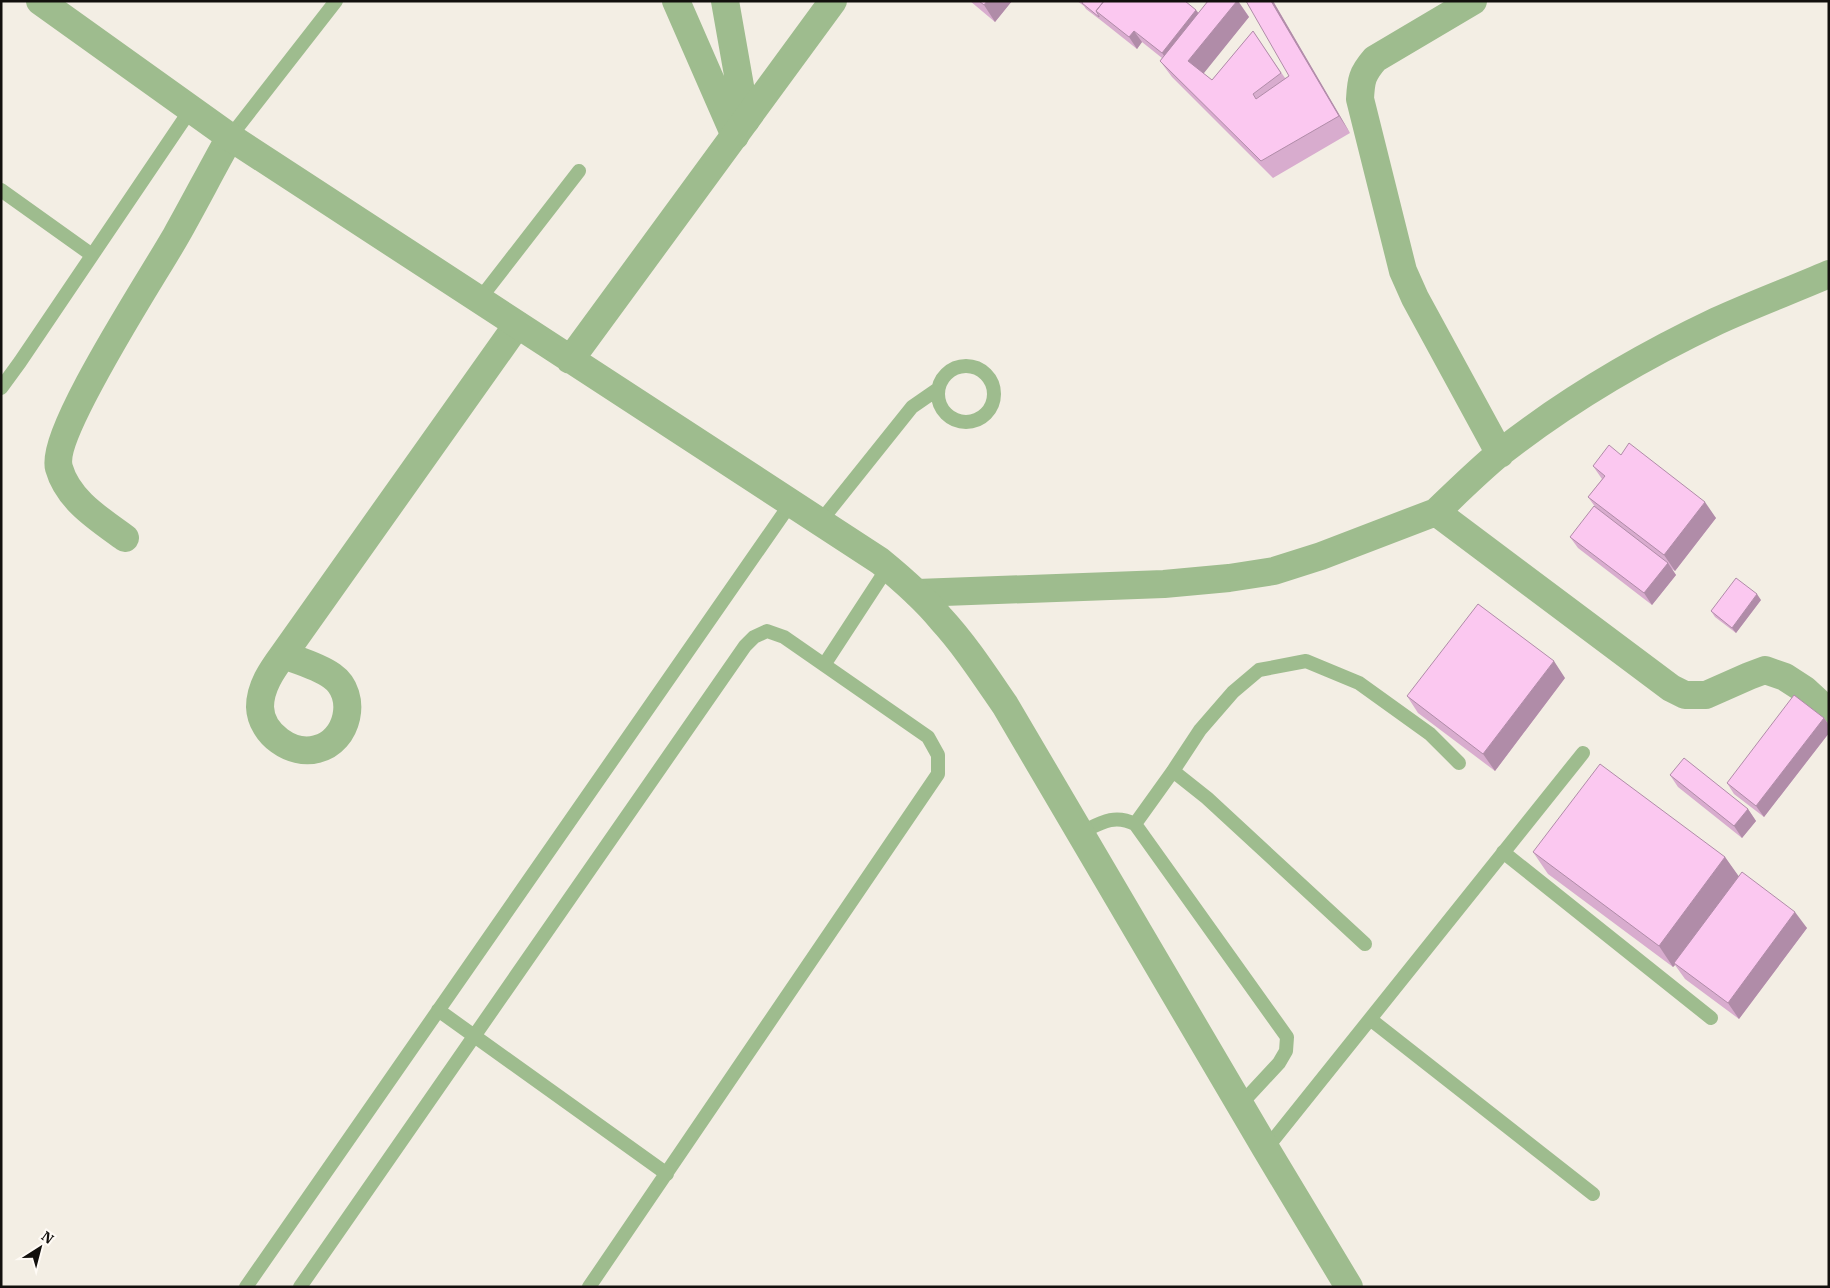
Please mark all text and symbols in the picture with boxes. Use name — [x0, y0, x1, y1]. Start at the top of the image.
north arrow — [15, 1223, 65, 1273]
text: N — [38, 1227, 57, 1248]

